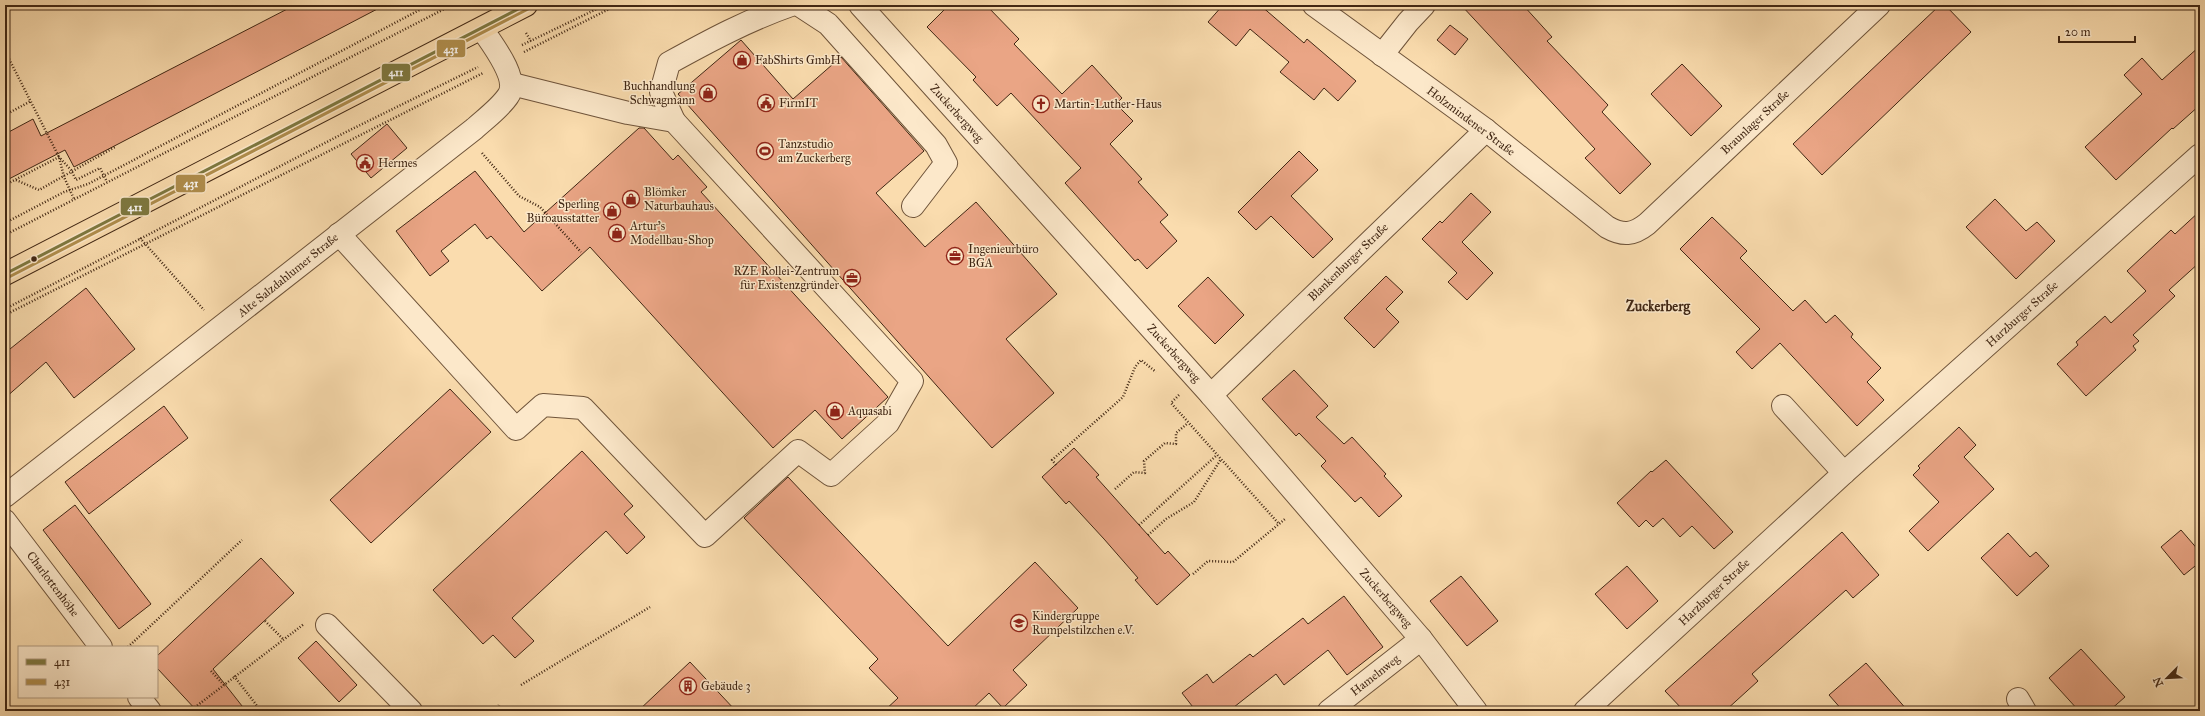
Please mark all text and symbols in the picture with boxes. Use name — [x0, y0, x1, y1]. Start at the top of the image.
scale bar — [2059, 18, 2135, 44]
text: 20 m — [2065, 25, 2091, 39]
line badge: 431 — [436, 39, 466, 58]
text: 431 — [444, 43, 459, 57]
shop icon: FabShirts GmbH — [732, 50, 752, 70]
place label: FabShirts GmbH — [755, 53, 841, 67]
line badge: 411 — [381, 63, 411, 82]
text: 411 — [389, 66, 404, 80]
place label: Buchhandlung Schwagmann — [623, 79, 696, 108]
street label: Zuckerbergweg — [927, 81, 987, 146]
shop icon: Buchhandlung Schwagmann — [698, 83, 718, 103]
street label: Holzmindener Straße — [1424, 83, 1518, 159]
street label: Braunlager Straße — [1718, 87, 1793, 158]
public building icon: FirmIT — [756, 93, 776, 113]
church icon: Martin-Luther-Haus — [1031, 94, 1051, 114]
place label: FirmIT — [779, 96, 818, 110]
place label: Martin-Luther-Haus — [1054, 97, 1162, 111]
place label: Tanzstudio am Zuckerberg — [778, 137, 851, 166]
sports icon: Tanzstudio am Zuckerberg — [755, 141, 775, 161]
public building icon: Hermes — [355, 153, 375, 173]
place label: Hermes — [378, 156, 417, 170]
line badge: 431 — [175, 174, 206, 193]
text: 431 — [184, 177, 199, 191]
place label: Blömker Naturbauhaus — [644, 185, 714, 213]
shop icon: Blömker Naturbauhaus — [621, 189, 641, 209]
line badge: 411 — [120, 197, 150, 216]
place label: Sperling Büroausstatter — [527, 197, 599, 225]
text: 411 — [128, 201, 143, 215]
shop icon: Sperling Büroausstatter — [602, 201, 622, 221]
place label: Artur’s Modellbau-Shop — [629, 219, 714, 247]
street label: Blankenburger Straße — [1305, 220, 1392, 305]
shop icon: Artur’s Modellbau-Shop — [607, 223, 627, 243]
street label: Alte Salzdahlumer Straße — [234, 230, 341, 320]
place label: Ingenieurbüro BGA — [968, 242, 1039, 270]
office icon: Ingenieurbüro BGA — [945, 246, 965, 266]
unlabelled marker — [29, 254, 39, 264]
place label: RZE Rollei-Zentrum für Existenzgründer — [734, 264, 839, 293]
office icon: RZE Rollei-Zentrum für Existenzgründer — [842, 268, 862, 288]
street label: Harzburger Straße — [1983, 278, 2061, 351]
district label: Zuckerberg — [1626, 298, 1690, 316]
street label: Zuckerbergweg — [1144, 321, 1204, 386]
shop icon: Aquasabi — [825, 401, 845, 421]
place label: Aquasabi — [847, 404, 892, 419]
street label: Charlottenhöhe — [24, 549, 82, 619]
street label: Harzburger Straße — [1676, 556, 1753, 629]
street label: Zuckerbergweg — [1356, 566, 1416, 631]
place label: Kindergruppe Rumpelstilzchen e.V. — [1032, 609, 1134, 637]
school or university icon: Kindergruppe Rumpelstilzchen e.V. — [1009, 613, 1029, 633]
legend — [18, 646, 158, 698]
street label: Hamelnweg — [1348, 651, 1403, 699]
text: 411 — [54, 655, 70, 669]
north arrow — [2147, 658, 2187, 698]
text: N — [2150, 674, 2166, 689]
text: 431 — [54, 675, 70, 689]
building icon: Gebäude 3 — [678, 676, 698, 696]
place label: Gebäude 3 — [701, 679, 751, 693]

